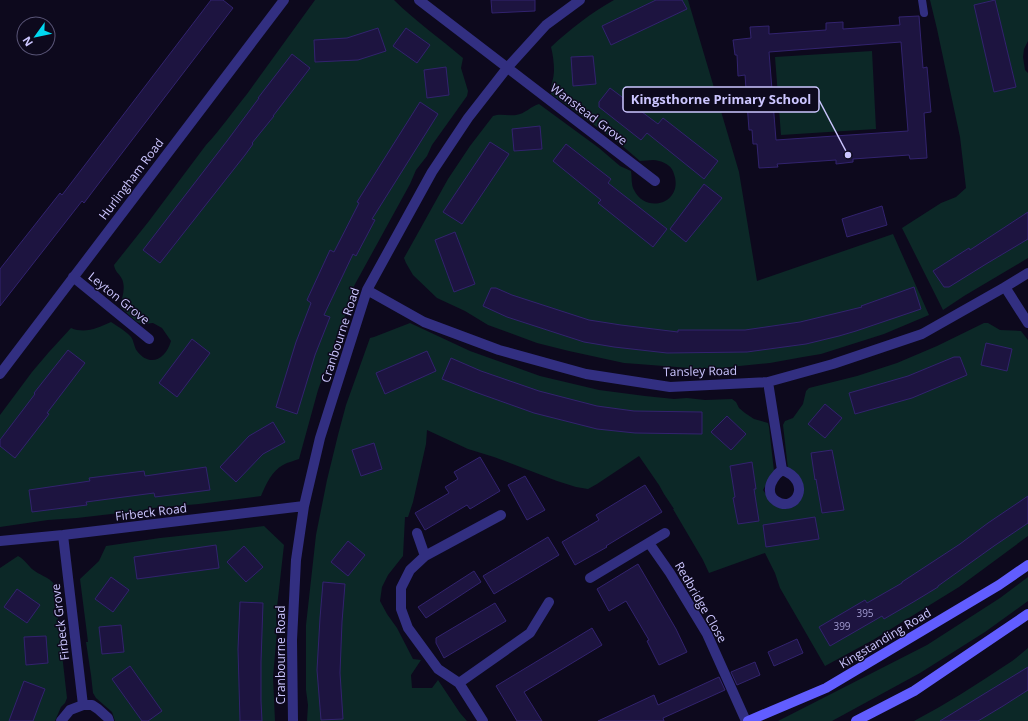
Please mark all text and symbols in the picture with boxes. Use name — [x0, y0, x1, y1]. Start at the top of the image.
north arrow — [16, 16, 56, 56]
text: N — [18, 34, 36, 50]
street label: Wanstead Grove — [547, 79, 631, 149]
callout: Kingsthorne Primary School — [623, 87, 819, 112]
text: Kingsthorne Primary School — [631, 90, 811, 108]
street label: Hurlingham Road — [95, 135, 167, 223]
street label: Leyton Grove — [85, 268, 154, 328]
street label: Cranbourne Road — [317, 285, 363, 385]
street label: Tansley Road — [663, 362, 737, 380]
street label: Firbeck Road — [114, 499, 188, 525]
street label: Redbridge Close — [671, 558, 731, 646]
street label: Firbeck Grove — [47, 583, 73, 661]
street label: Kingstanding Road — [836, 604, 934, 672]
street label: Cranbourne Road — [272, 605, 289, 705]
house number: 395 — [856, 606, 874, 620]
house number: 399 — [833, 619, 851, 633]

